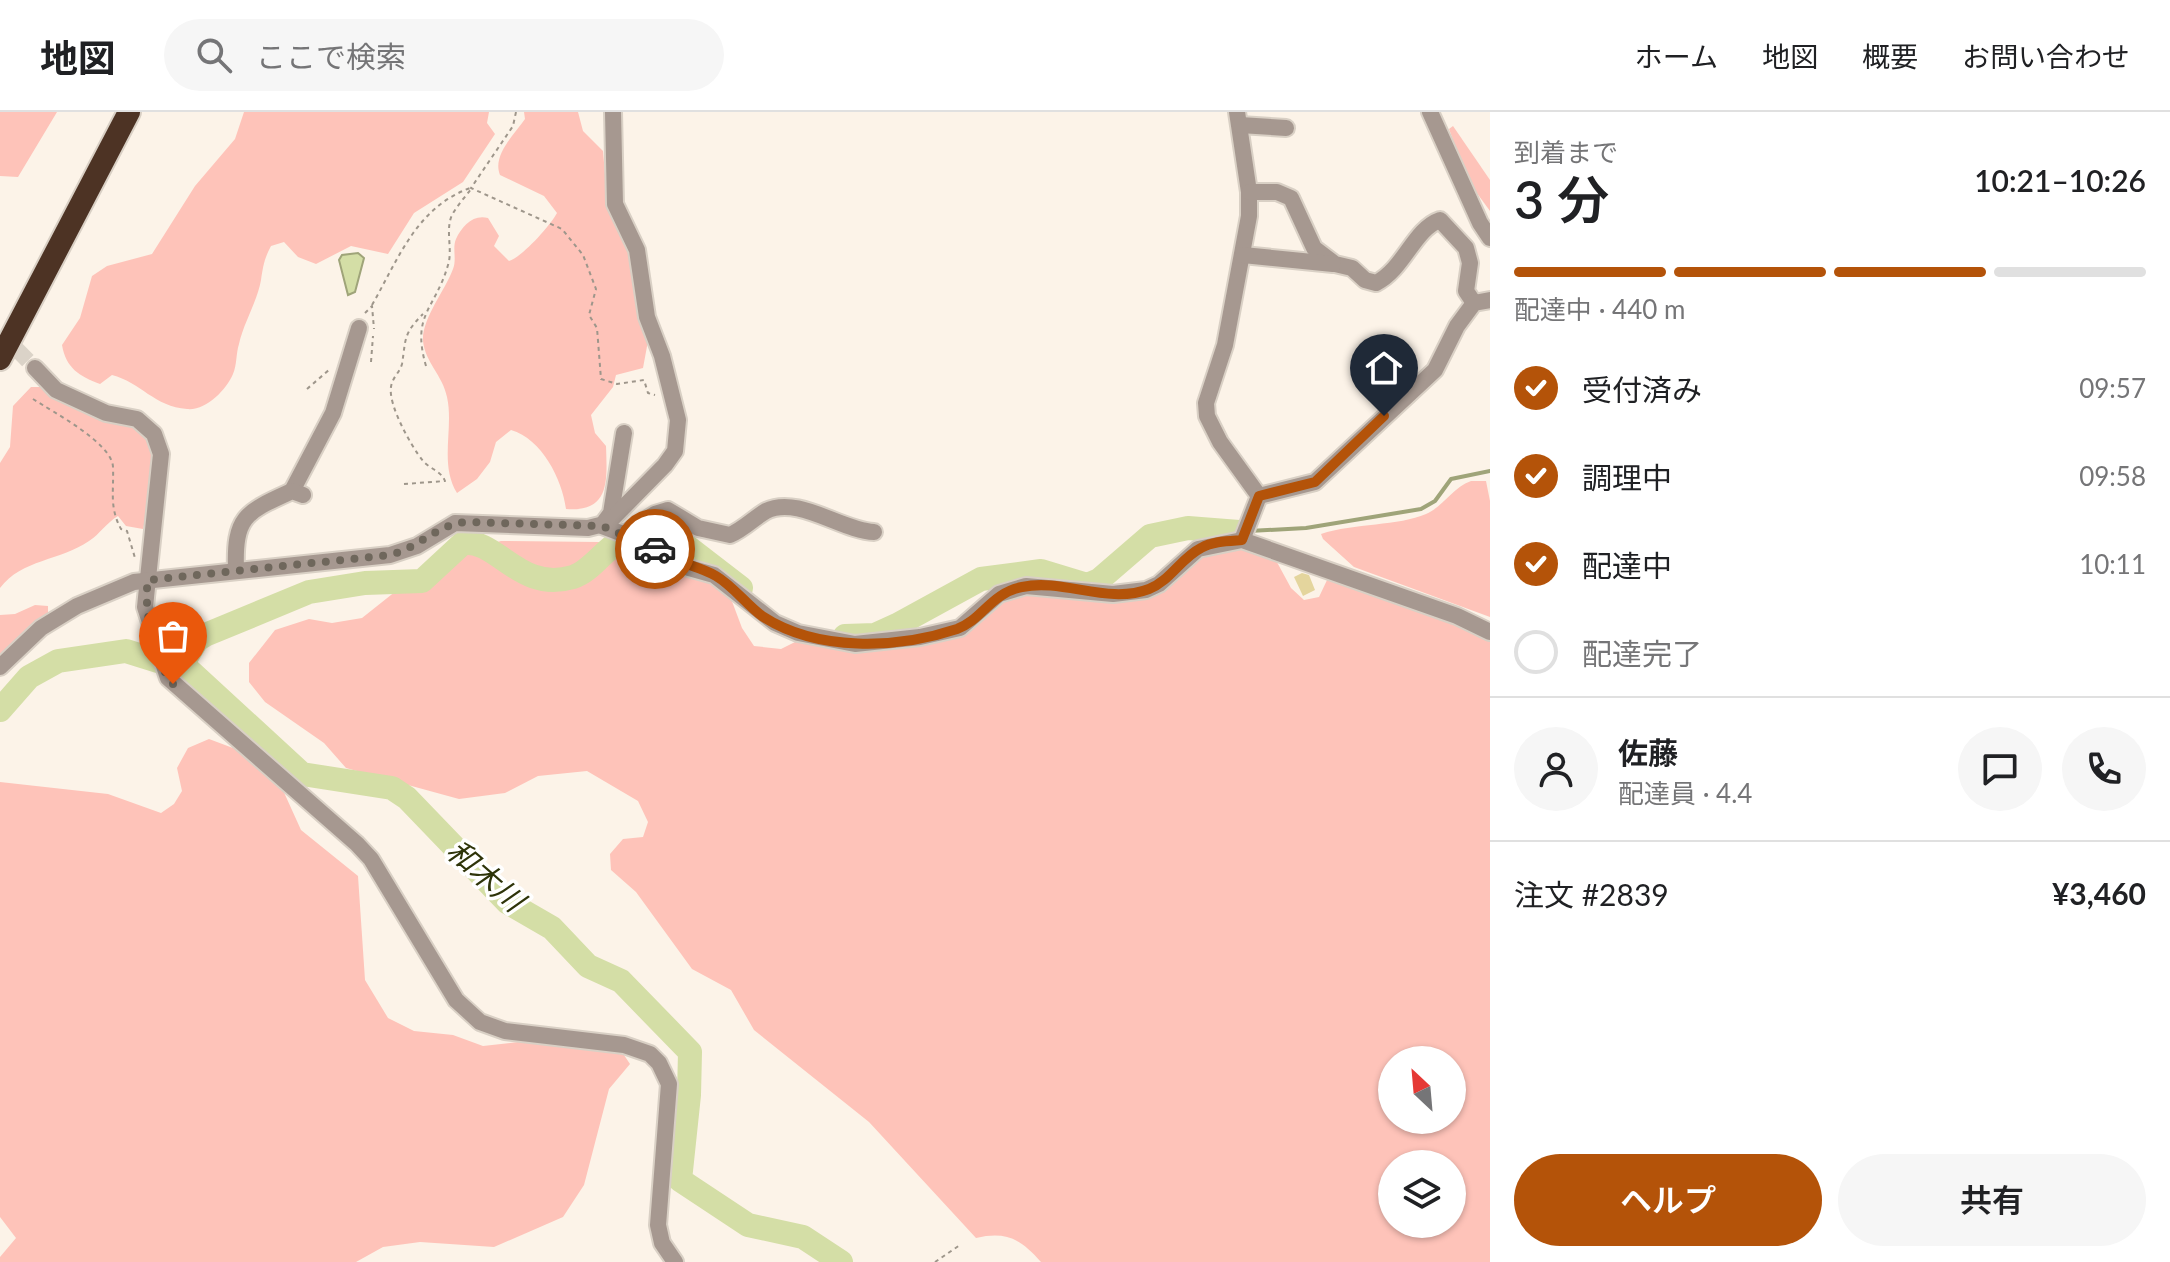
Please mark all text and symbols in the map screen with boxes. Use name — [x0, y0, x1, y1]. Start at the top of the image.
search box — [164, 19, 724, 91]
icon: search — [192, 33, 236, 77]
text: 地図 — [40, 34, 116, 80]
text: ここで検索 — [256, 38, 406, 74]
text: ホーム — [1635, 39, 1718, 73]
text: 地図 — [1762, 39, 1818, 73]
text: 概要 — [1862, 39, 1918, 73]
text: お問い合わせ — [1962, 39, 2130, 73]
text: 到着まで — [1514, 136, 1618, 168]
text: 10:21–10:26 — [1974, 162, 2146, 198]
text: 3 分 — [1514, 168, 1609, 230]
text: 配達中 · 440 m — [1514, 293, 1685, 325]
pin — [1350, 334, 1418, 416]
icon: home — [1362, 346, 1406, 390]
icon: check — [1514, 366, 1558, 410]
text: 受付済み — [1582, 371, 1702, 407]
text: 09:57 — [2079, 372, 2146, 404]
icon: check — [1514, 454, 1558, 498]
text: 調理中 — [1582, 459, 1672, 495]
text: 09:58 — [2079, 460, 2146, 492]
courier — [615, 509, 695, 589]
icon: car — [633, 527, 677, 571]
icon: check — [1514, 542, 1558, 586]
text: 配達中 — [1582, 547, 1672, 583]
text: 10:11 — [2079, 548, 2146, 580]
pin — [139, 602, 207, 684]
icon: bag — [151, 614, 195, 658]
text: 配達完了 — [1582, 635, 1702, 671]
button: person — [1514, 727, 1598, 811]
button: chat — [1958, 727, 2042, 811]
button: phone — [2062, 727, 2146, 811]
text: 佐藤 — [1618, 734, 1678, 770]
text: 配達員 · 4.4 — [1618, 777, 1752, 809]
water label: 和木川 — [441, 831, 534, 920]
text: ¥3,460 — [2052, 875, 2146, 911]
text: 注文 #2839 — [1514, 876, 1669, 912]
north arrow — [1378, 1046, 1466, 1134]
map controls — [1378, 1046, 1466, 1238]
button: layers — [1378, 1150, 1466, 1238]
button: ヘルプ — [1514, 1154, 1822, 1246]
button: 共有 — [1838, 1154, 2146, 1246]

